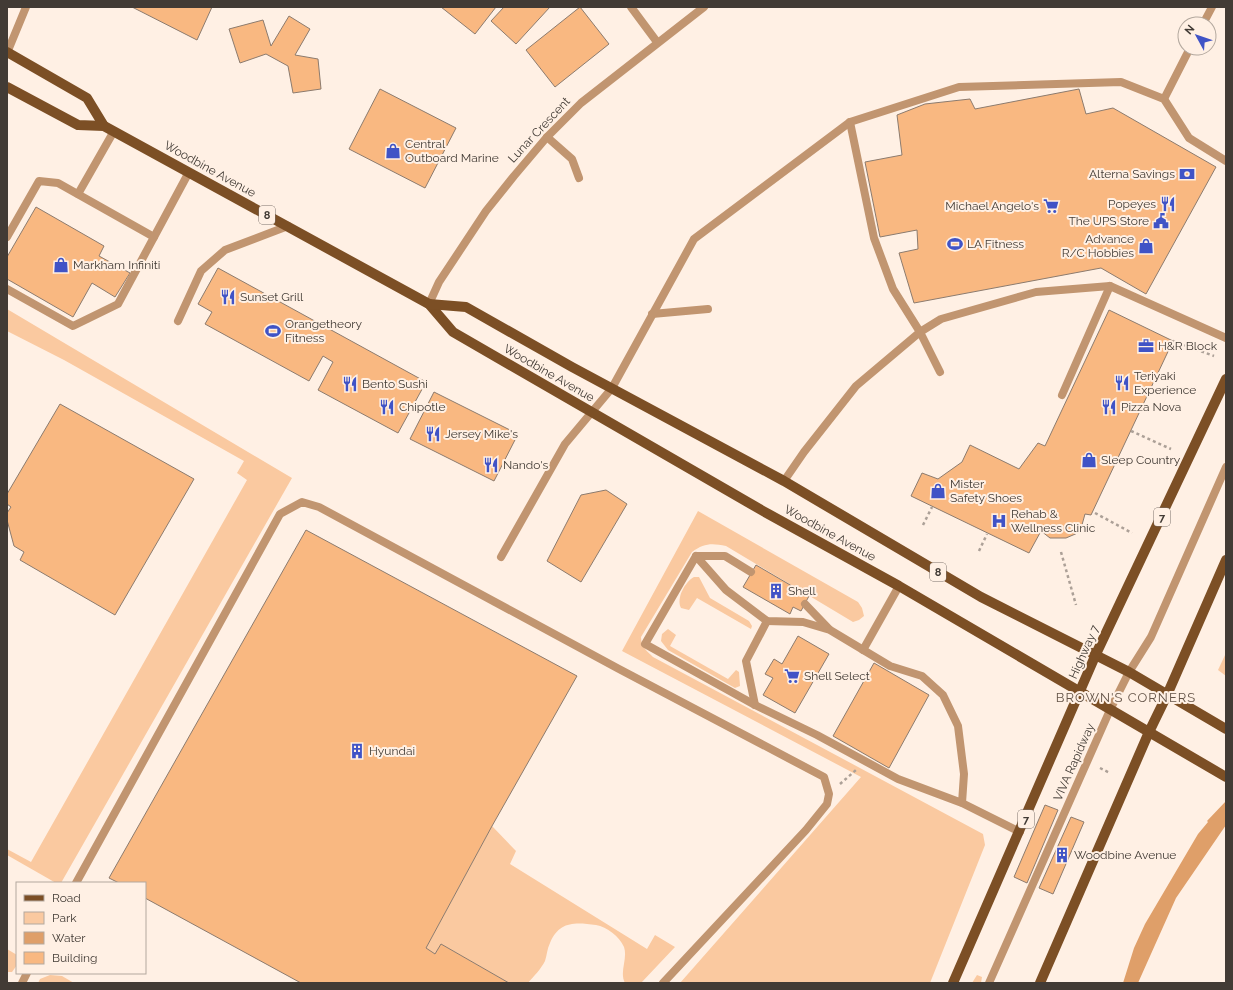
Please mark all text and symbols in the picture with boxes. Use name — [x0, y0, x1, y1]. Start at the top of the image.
north arrow — [1177, 16, 1217, 56]
text: N — [1182, 22, 1197, 37]
street label: Lunar Crescent — [505, 94, 573, 166]
place label: Central Outboard Marine — [405, 137, 499, 165]
street label: Woodbine Avenue — [162, 138, 258, 200]
shop icon: Central Outboard Marine — [384, 142, 402, 160]
bank icon: Alterna Savings — [1178, 165, 1196, 183]
place label: Alterna Savings — [1089, 167, 1175, 181]
restaurant icon: Popeyes — [1159, 195, 1177, 213]
supermarket icon: Michael Angelo's — [1042, 197, 1060, 215]
place label: Popeyes — [1108, 197, 1156, 211]
place label: Michael Angelo's — [945, 199, 1039, 213]
road number: 8 — [259, 206, 275, 224]
public building icon: The UPS Store — [1152, 212, 1170, 230]
place label: The UPS Store — [1068, 214, 1149, 228]
place label: Advance R/C Hobbies — [1062, 232, 1134, 260]
sports icon: LA Fitness — [946, 235, 964, 253]
place label: LA Fitness — [967, 237, 1024, 251]
shop icon: Advance R/C Hobbies — [1137, 237, 1155, 255]
shop icon: Markham Infiniti — [52, 256, 70, 274]
place label: Markham Infiniti — [73, 258, 160, 272]
restaurant icon: Sunset Grill — [219, 288, 237, 306]
place label: Sunset Grill — [240, 290, 304, 304]
place label: Orangetheory Fitness — [285, 317, 363, 345]
sports icon: Orangetheory Fitness — [264, 322, 282, 340]
office icon: H&R Block — [1137, 337, 1155, 355]
place label: H&R Block — [1158, 339, 1218, 353]
street label: Woodbine Avenue — [501, 341, 597, 405]
place label: Teriyaki Experience — [1134, 369, 1196, 397]
restaurant icon: Teriyaki Experience — [1113, 374, 1131, 392]
restaurant icon: Bento Sushi — [341, 375, 359, 393]
place label: Bento Sushi — [362, 377, 428, 391]
restaurant icon: Chipotle — [378, 398, 396, 416]
restaurant icon: Pizza Nova — [1100, 398, 1118, 416]
place label: Chipotle — [399, 400, 446, 414]
place label: Pizza Nova — [1121, 400, 1181, 414]
restaurant icon: Jersey Mike's — [424, 425, 442, 443]
place label: Jersey Mike's — [445, 427, 518, 441]
shop icon: Sleep Country — [1080, 451, 1098, 469]
place label: Sleep Country — [1101, 453, 1181, 467]
restaurant icon: Nando's — [482, 456, 500, 474]
place label: Nando's — [503, 458, 548, 472]
place label: Mister Safety Shoes — [950, 477, 1022, 505]
shop icon: Mister Safety Shoes — [929, 482, 947, 500]
street label: Woodbine Avenue — [782, 502, 878, 564]
place label: Rehab & Wellness Clinic — [1011, 507, 1096, 535]
road number: 7 — [1154, 508, 1170, 526]
hospital icon: Rehab & Wellness Clinic — [990, 512, 1008, 530]
road number: 8 — [930, 563, 946, 581]
building icon: Shell — [767, 582, 785, 600]
place label: Shell — [788, 584, 817, 598]
street label: Highway 7 — [1066, 622, 1102, 681]
supermarket icon: Shell Select — [783, 667, 801, 685]
place label: Shell Select — [804, 669, 870, 683]
district label: BROWN'S CORNERS — [1056, 690, 1196, 705]
street label: VIVA Rapidway — [1051, 721, 1098, 803]
building icon: Hyundai — [348, 742, 366, 760]
place label: Hyundai — [369, 744, 415, 758]
road number: 7 — [1018, 810, 1034, 828]
building icon: Woodbine Avenue — [1053, 846, 1071, 864]
place label: Woodbine Avenue — [1074, 848, 1176, 862]
legend — [16, 882, 146, 974]
text: Road — [52, 891, 81, 905]
text: Park — [52, 911, 77, 925]
text: Water — [52, 931, 86, 945]
text: Building — [52, 951, 98, 965]

